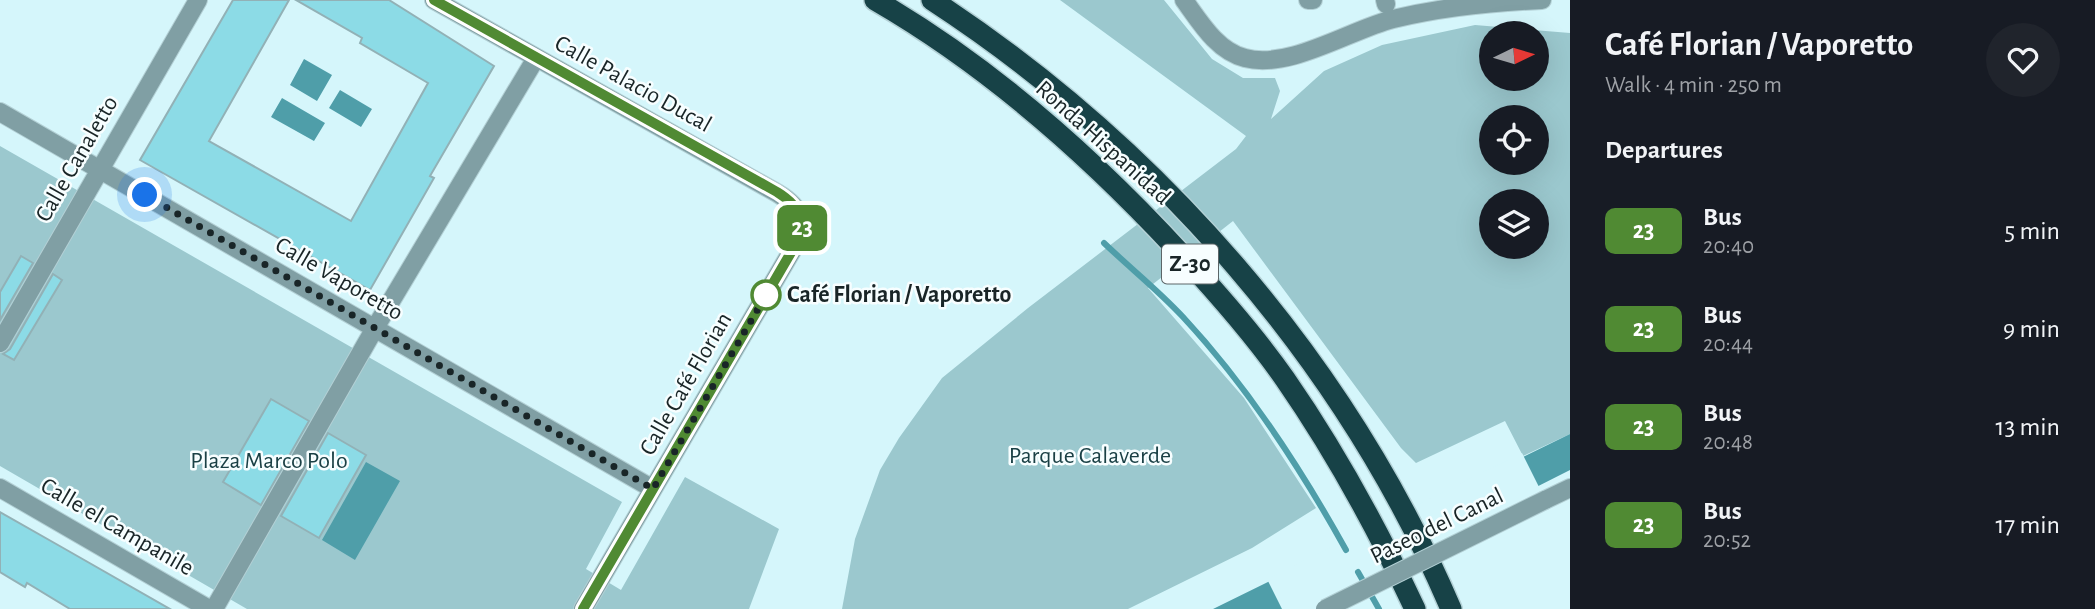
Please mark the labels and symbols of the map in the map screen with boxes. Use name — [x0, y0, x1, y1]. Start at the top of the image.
north arrow — [1479, 21, 1549, 91]
street label: Calle Palacio Ducal — [551, 31, 715, 137]
street label: Ronda Hispanidad — [1031, 76, 1175, 210]
street label: Calle Canaletto — [31, 92, 123, 226]
your location — [127, 177, 162, 212]
line badge: 23 — [770, 205, 834, 251]
street label: Calle Vaporetto — [271, 233, 407, 325]
road number: Z-30 — [1162, 244, 1218, 284]
marker: Café Florian / Vaporetto — [751, 280, 781, 310]
place label: Café Florian / Vaporetto — [787, 283, 1011, 307]
street label: Calle Café Florian — [636, 309, 736, 459]
park label: Parque Calaverde — [1009, 444, 1171, 468]
park label: Plaza Marco Polo — [190, 449, 348, 473]
street label: Calle el Campanile — [36, 474, 198, 580]
street label: Paseo del Canal — [1367, 483, 1507, 569]

